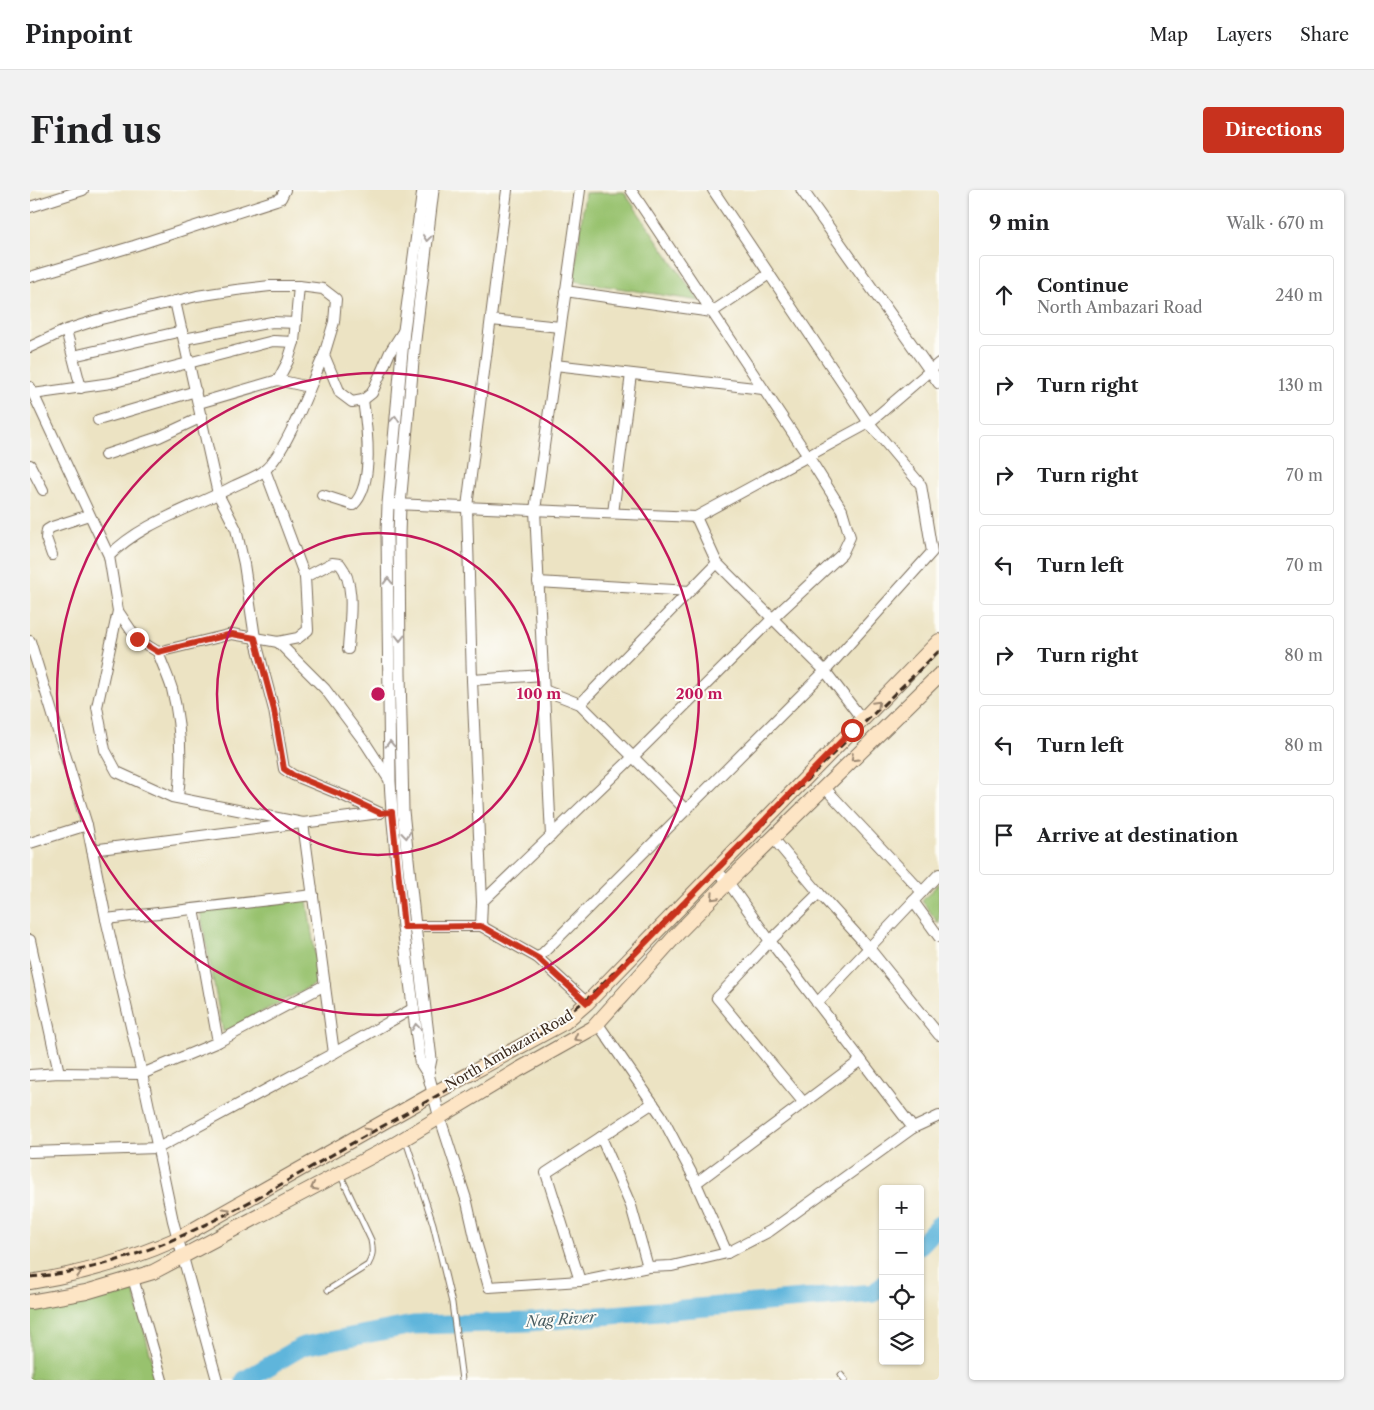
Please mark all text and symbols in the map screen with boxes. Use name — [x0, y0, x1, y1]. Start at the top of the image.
text: Pinpoint — [25, 20, 132, 49]
text: Map — [1150, 24, 1188, 46]
text: Layers — [1216, 24, 1272, 46]
text: Share — [1300, 24, 1349, 46]
button: Directions — [1203, 107, 1344, 153]
text: Find us — [30, 109, 162, 152]
text: 9 min — [989, 210, 1050, 235]
text: Walk · 670 m — [1226, 213, 1324, 233]
one-way arrow — [422, 235, 433, 243]
text: Continue — [1037, 274, 1129, 297]
icon: ahead — [990, 281, 1018, 309]
text: 240 m — [1275, 285, 1323, 305]
text: North Ambazari Road — [1037, 297, 1203, 317]
icon: right — [990, 371, 1018, 399]
text: Turn right — [1037, 374, 1138, 397]
text: 130 m — [1278, 375, 1323, 395]
one-way arrow — [389, 415, 400, 423]
icon: right — [990, 461, 1018, 489]
text: Turn right — [1037, 464, 1138, 487]
text: 70 m — [1286, 465, 1323, 485]
icon: left — [990, 551, 1018, 579]
text: Turn left — [1037, 554, 1124, 577]
text: 70 m — [1286, 555, 1323, 575]
one-way arrow — [383, 577, 393, 584]
route end — [126, 628, 149, 651]
one-way arrow — [395, 634, 405, 642]
icon: right — [990, 641, 1018, 669]
text: Turn right — [1037, 644, 1138, 667]
text: 80 m — [1284, 645, 1323, 665]
text: 100 m — [517, 684, 561, 703]
text: 200 m — [676, 684, 722, 703]
centre of rings — [369, 685, 387, 703]
one-way arrow — [871, 701, 880, 710]
route start — [841, 719, 864, 742]
icon: left — [990, 731, 1018, 759]
text: Turn left — [1037, 734, 1124, 757]
text: 80 m — [1284, 735, 1323, 755]
one-way arrow — [384, 739, 395, 747]
one-way arrow — [851, 752, 860, 761]
icon: arrive — [990, 821, 1018, 849]
text: Arrive at destination — [1037, 824, 1238, 847]
one-way arrow — [400, 832, 411, 840]
one-way arrow — [711, 891, 720, 900]
street label: North Ambazari Road — [442, 1006, 577, 1094]
one-way arrow — [411, 1023, 422, 1031]
one-way arrow — [573, 1031, 582, 1041]
one-way arrow — [363, 1127, 372, 1137]
one-way arrow — [310, 1181, 319, 1191]
map controls — [879, 1185, 924, 1365]
button: + — [879, 1185, 924, 1230]
one-way arrow — [222, 1207, 231, 1217]
button: − — [879, 1230, 924, 1275]
one-way arrow — [73, 1268, 81, 1278]
button: locate — [879, 1275, 924, 1320]
water label: Nag River — [524, 1307, 598, 1331]
button: layers — [879, 1320, 924, 1365]

